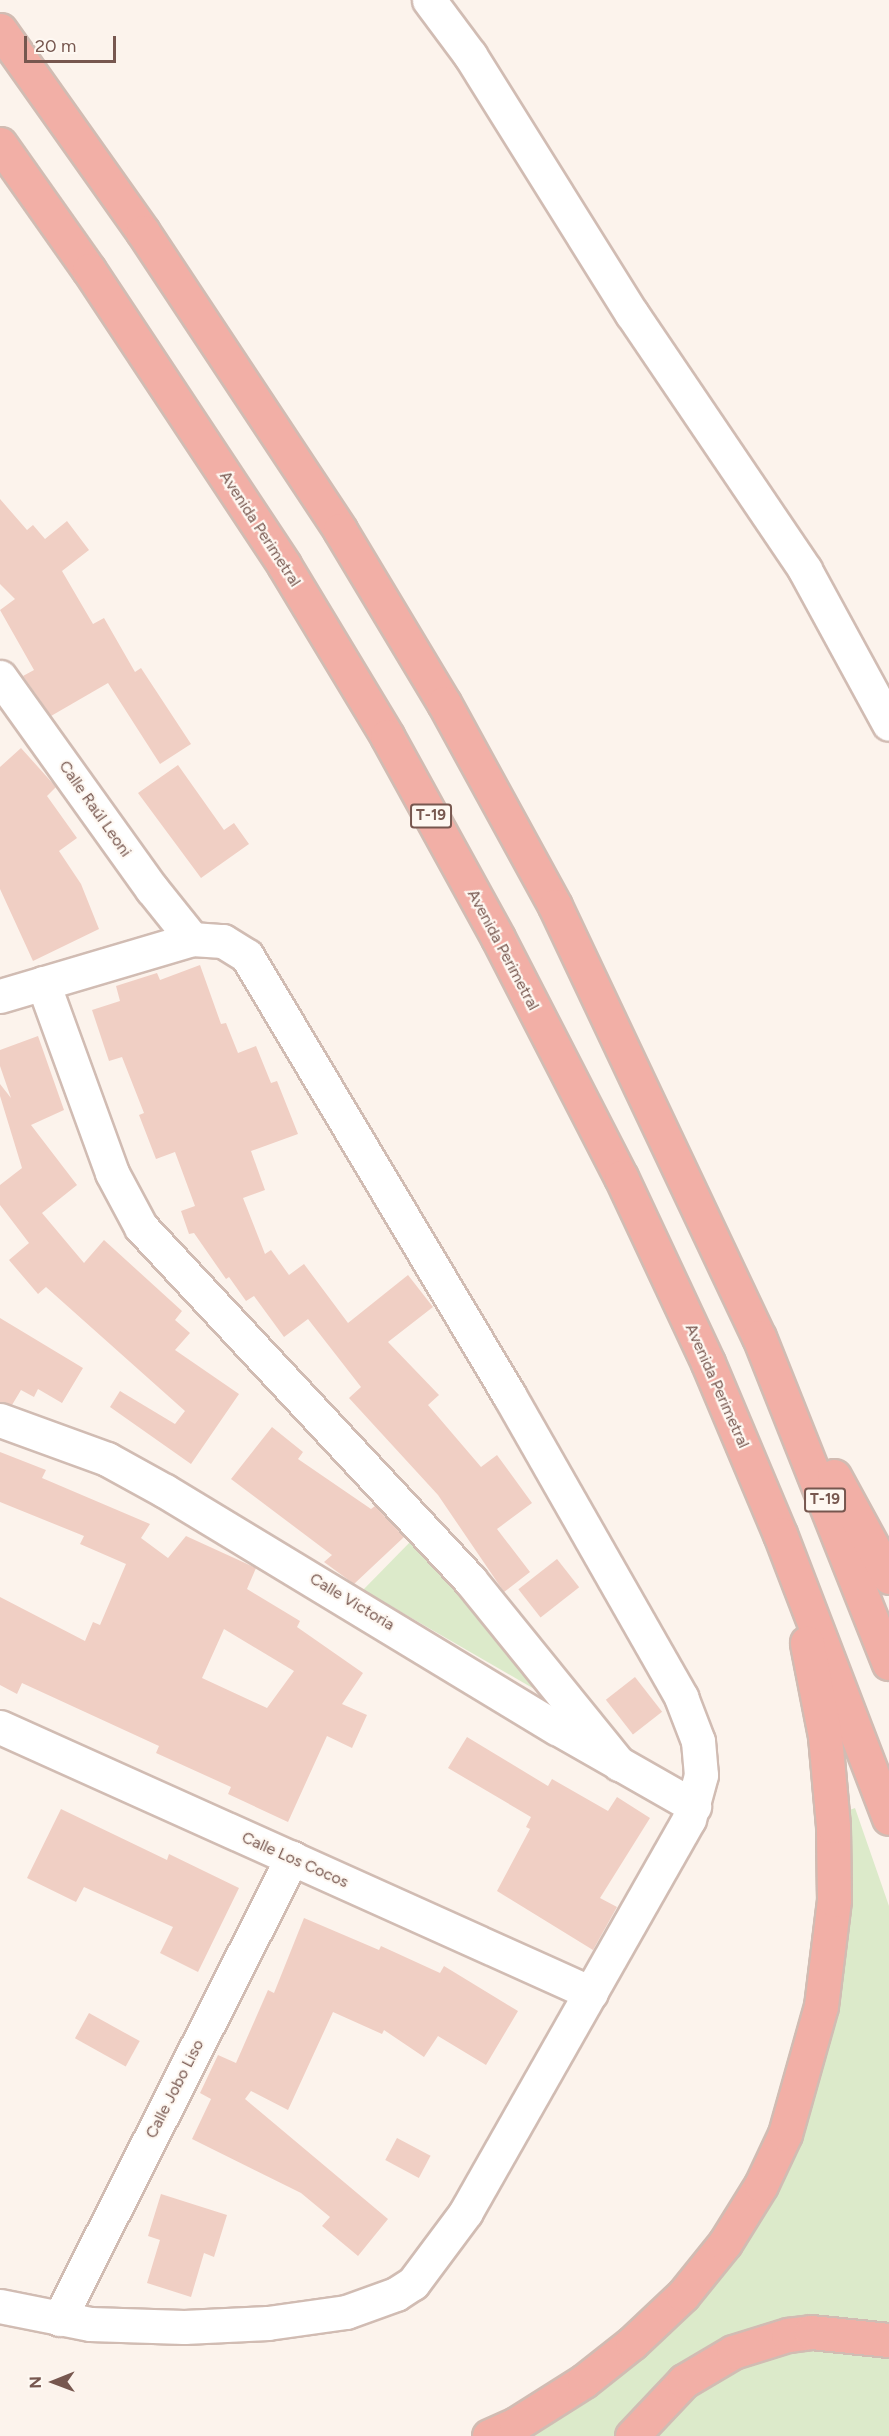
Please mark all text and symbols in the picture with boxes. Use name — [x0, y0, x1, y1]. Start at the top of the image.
scale bar — [27, 24, 118, 62]
text: 20 m — [35, 35, 76, 57]
street label: Avenida Perimetral — [215, 468, 305, 590]
street label: Calle Raúl Leoni — [55, 757, 135, 861]
road number: T-19 — [410, 804, 452, 828]
street label: Avenida Perimetral — [463, 886, 543, 1014]
street label: Avenida Perimetral — [681, 1321, 753, 1451]
road number: T-19 — [804, 1488, 846, 1512]
street label: Calle Victoria — [306, 1569, 398, 1635]
street label: Calle Los Cocos — [239, 1828, 351, 1892]
street label: Calle Jobo Liso — [142, 2036, 208, 2142]
north arrow — [24, 2352, 84, 2412]
text: N — [26, 2376, 45, 2389]

